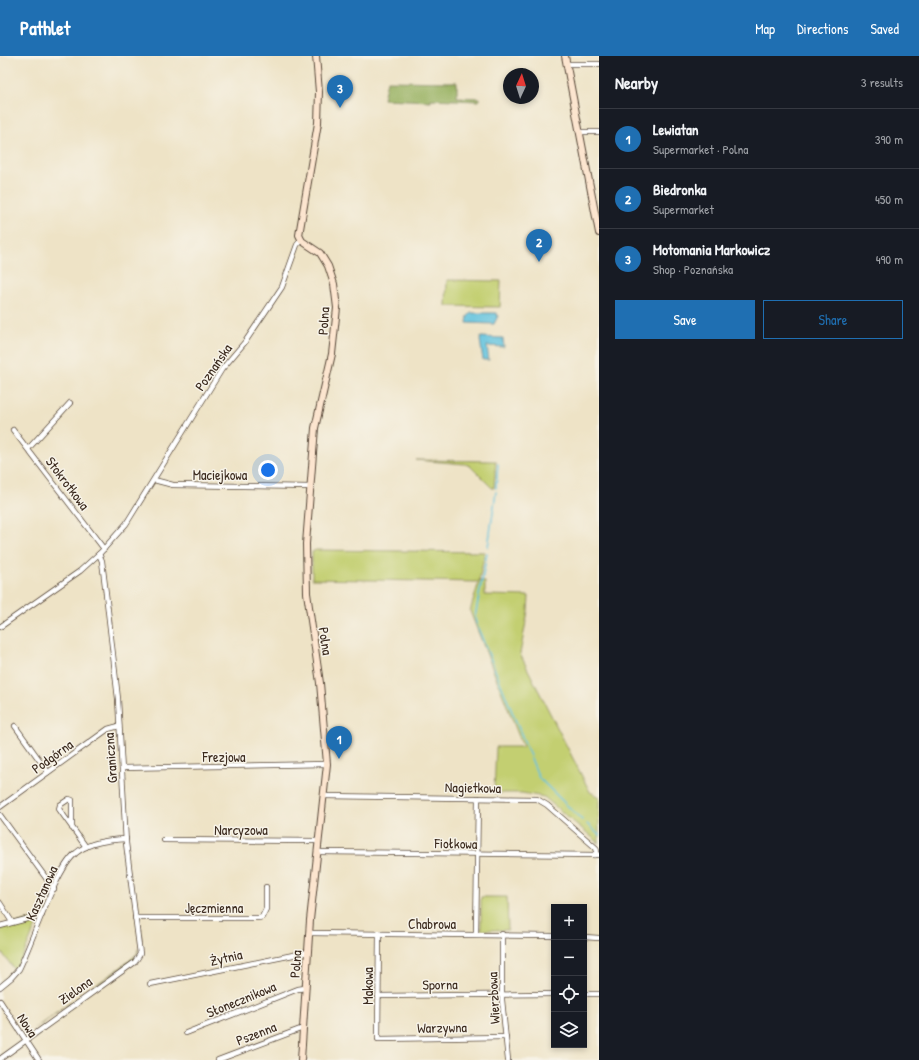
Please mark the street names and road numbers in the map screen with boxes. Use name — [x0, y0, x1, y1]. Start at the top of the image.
street label: Polna — [313, 306, 333, 335]
street label: Poznańska — [190, 339, 236, 394]
street label: Stokrotkowa — [42, 453, 95, 514]
street label: Maciejkowa — [193, 465, 248, 485]
street label: Polna — [314, 626, 338, 657]
street label: Graniczna — [99, 732, 121, 784]
street label: Podgórna — [27, 734, 78, 778]
street label: Frezjowa — [201, 747, 246, 767]
street label: Nagietkowa — [445, 777, 502, 798]
street label: Narcyzowa — [214, 820, 268, 840]
street label: Fiołkowa — [433, 833, 478, 853]
street label: Kasztanowa — [20, 862, 62, 924]
street label: Jęczmienna — [185, 898, 244, 917]
street label: Chabrowa — [408, 914, 456, 933]
street label: Żytnia — [208, 944, 245, 971]
street label: Polna — [285, 949, 305, 979]
street label: Makowa — [358, 967, 377, 1005]
street label: Zielona — [54, 971, 96, 1008]
street label: Wierzbowa — [482, 971, 504, 1025]
street label: Sporna — [422, 974, 458, 995]
street label: Słonecznikowa — [203, 976, 279, 1022]
street label: Nowa — [13, 1009, 43, 1041]
street label: Pszenna — [233, 1016, 279, 1049]
street label: Warzywna — [417, 1017, 468, 1038]

